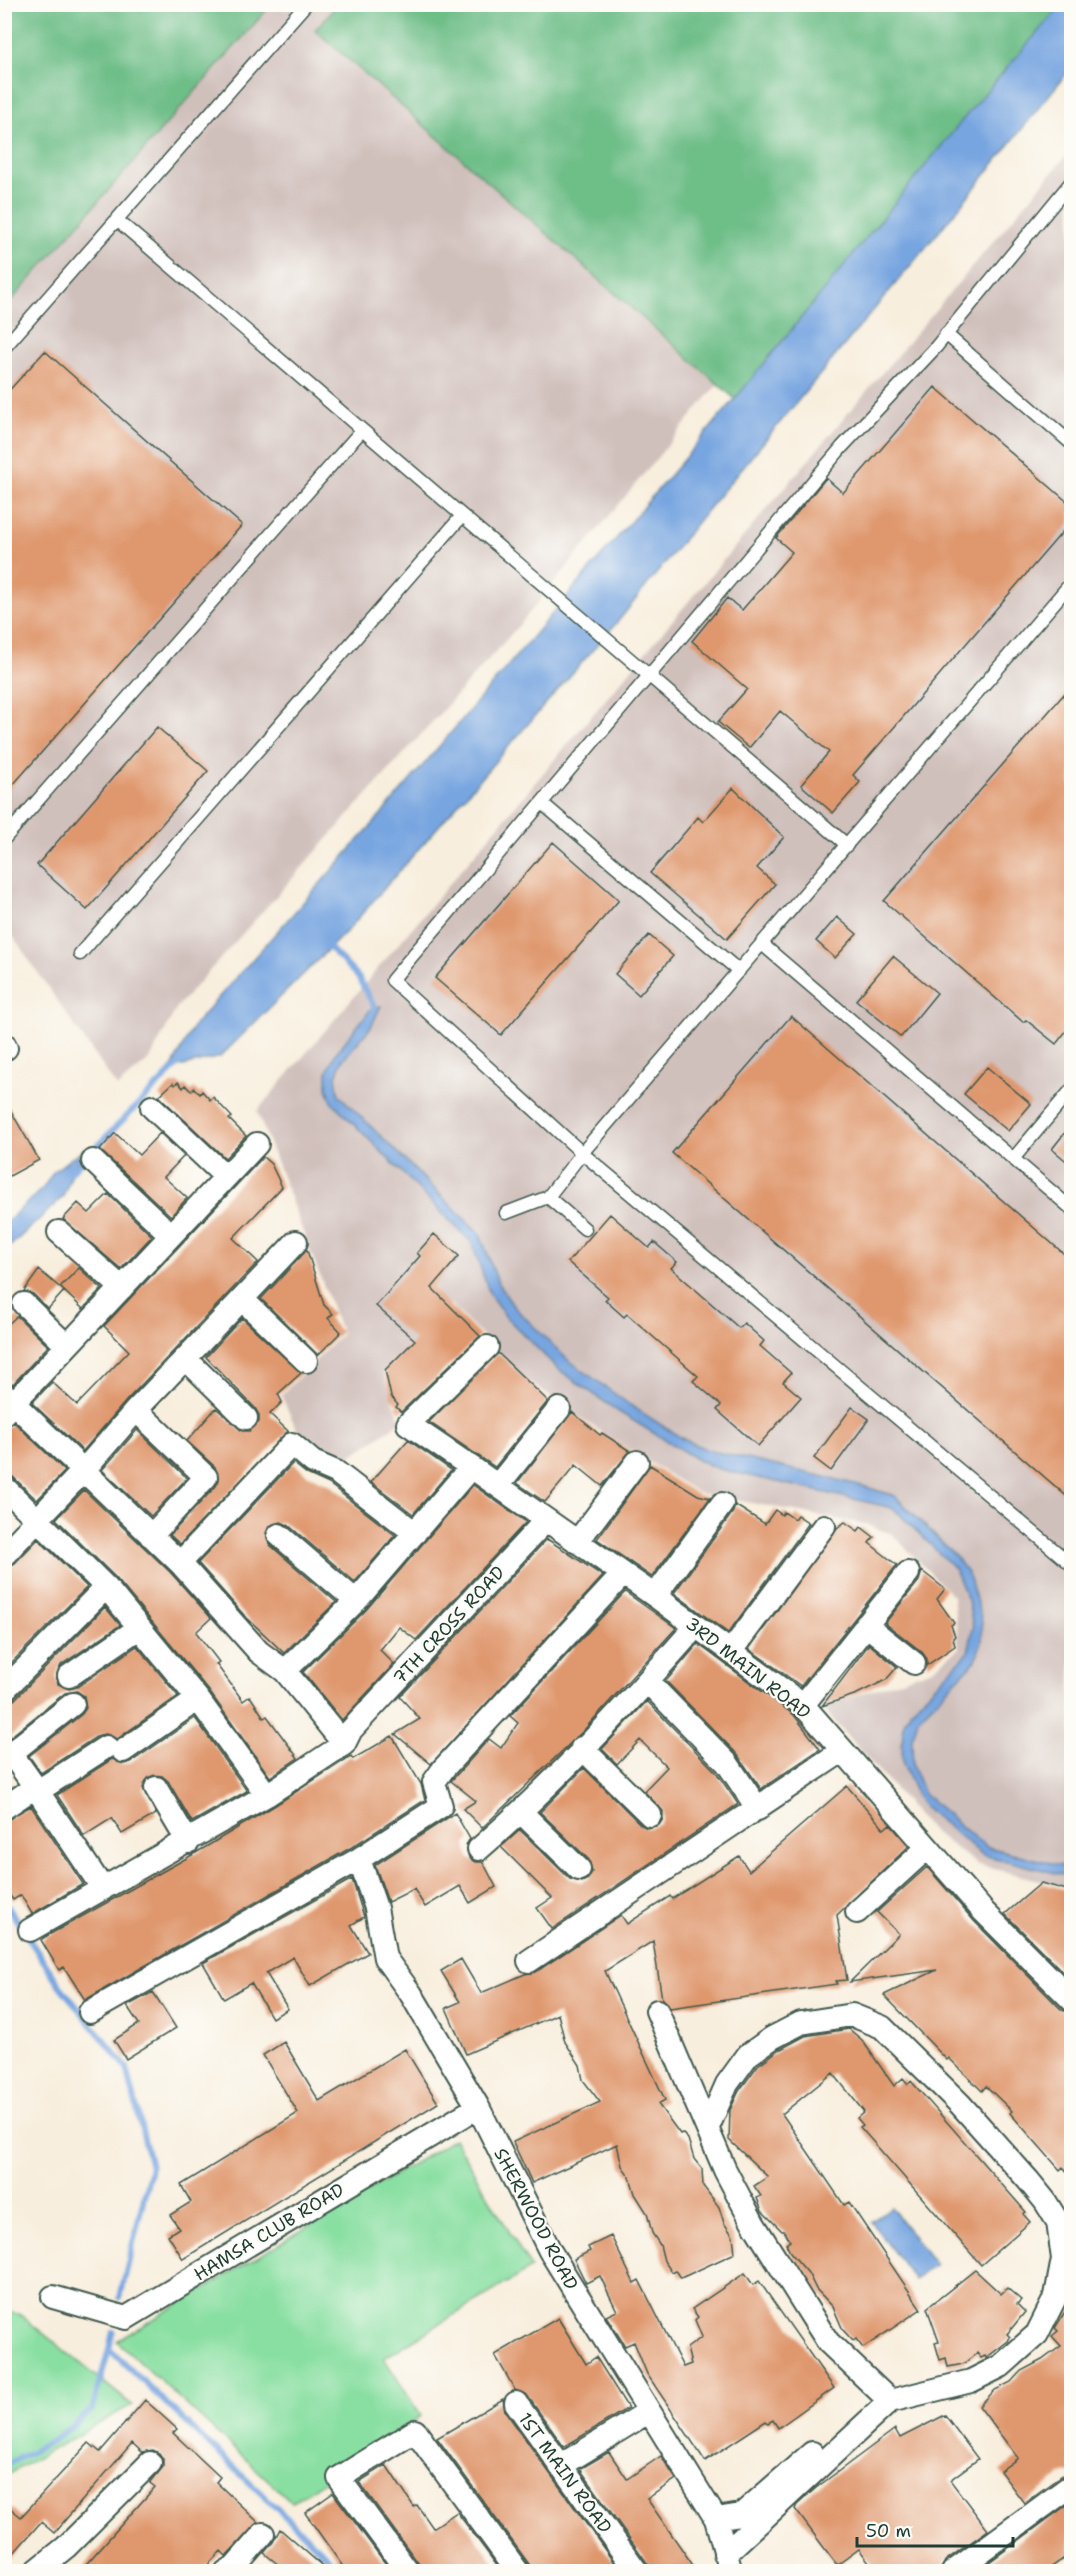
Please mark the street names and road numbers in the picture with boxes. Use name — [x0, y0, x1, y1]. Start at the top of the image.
street label: 7TH CROSS ROAD — [388, 1561, 510, 1689]
street label: 3RD MAIN ROAD — [680, 1612, 816, 1725]
street label: SHERWOOD ROAD — [488, 2144, 584, 2294]
street label: HAMSA CLUB ROAD — [189, 2178, 349, 2286]
street label: 1ST MAIN ROAD — [513, 2408, 617, 2538]

